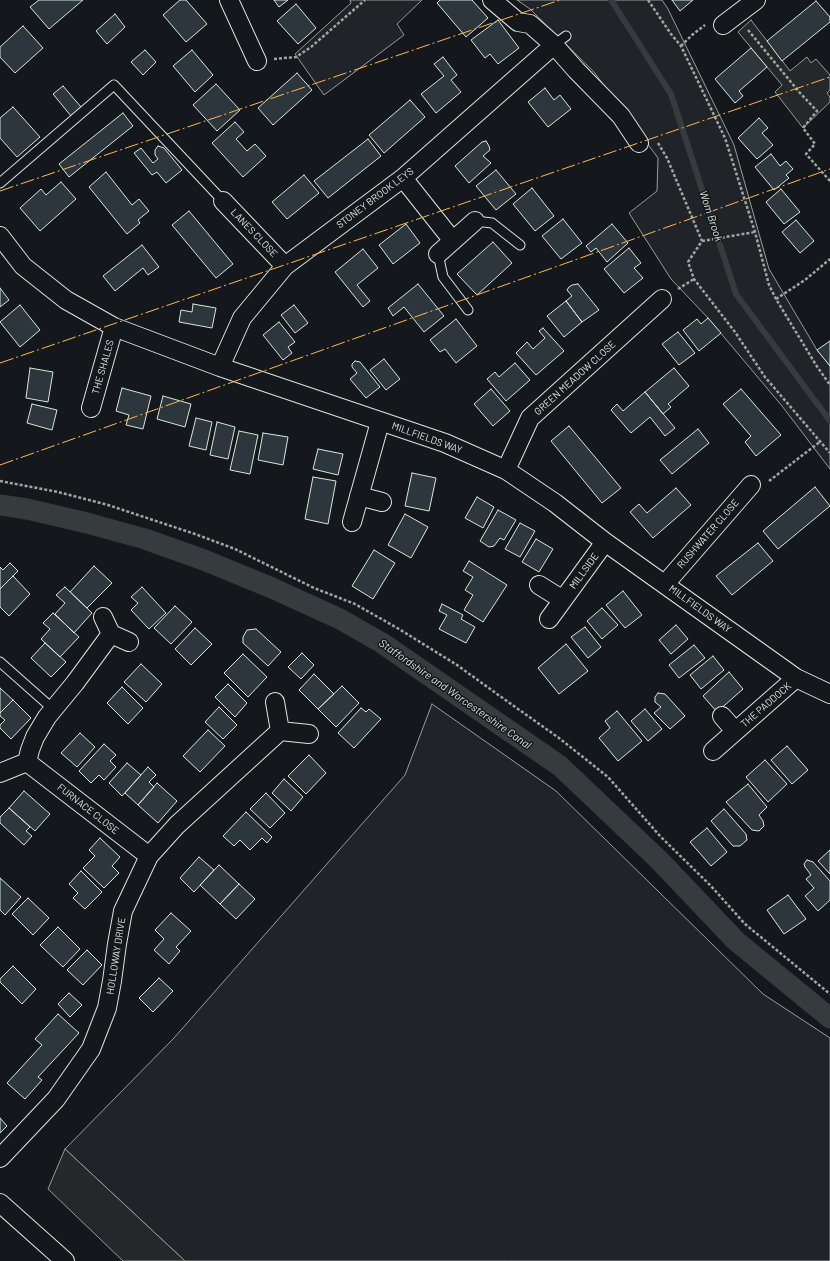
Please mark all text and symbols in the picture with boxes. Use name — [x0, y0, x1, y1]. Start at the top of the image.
street label: STONEY BROOK LEYS — [334, 165, 416, 231]
water label: Wom Brook — [697, 189, 725, 243]
street label: LANES CLOSE — [228, 206, 280, 260]
street label: THE SHALES — [89, 338, 117, 396]
street label: GREEN MEADOW CLOSE — [532, 338, 618, 418]
street label: MILLFIELDS WAY — [390, 420, 464, 456]
street label: RUSHWATER CLOSE — [675, 497, 741, 571]
street label: MILLSIDE — [567, 551, 601, 591]
street label: MILLFIELDS WAY — [667, 582, 733, 636]
water label: Staffordshire and Worcestershire Canal — [376, 636, 534, 752]
street label: THE PADDOCK — [738, 680, 794, 730]
street label: FURNACE CLOSE — [55, 781, 121, 837]
street label: HOLLOWAY DRIVE — [104, 917, 128, 995]

